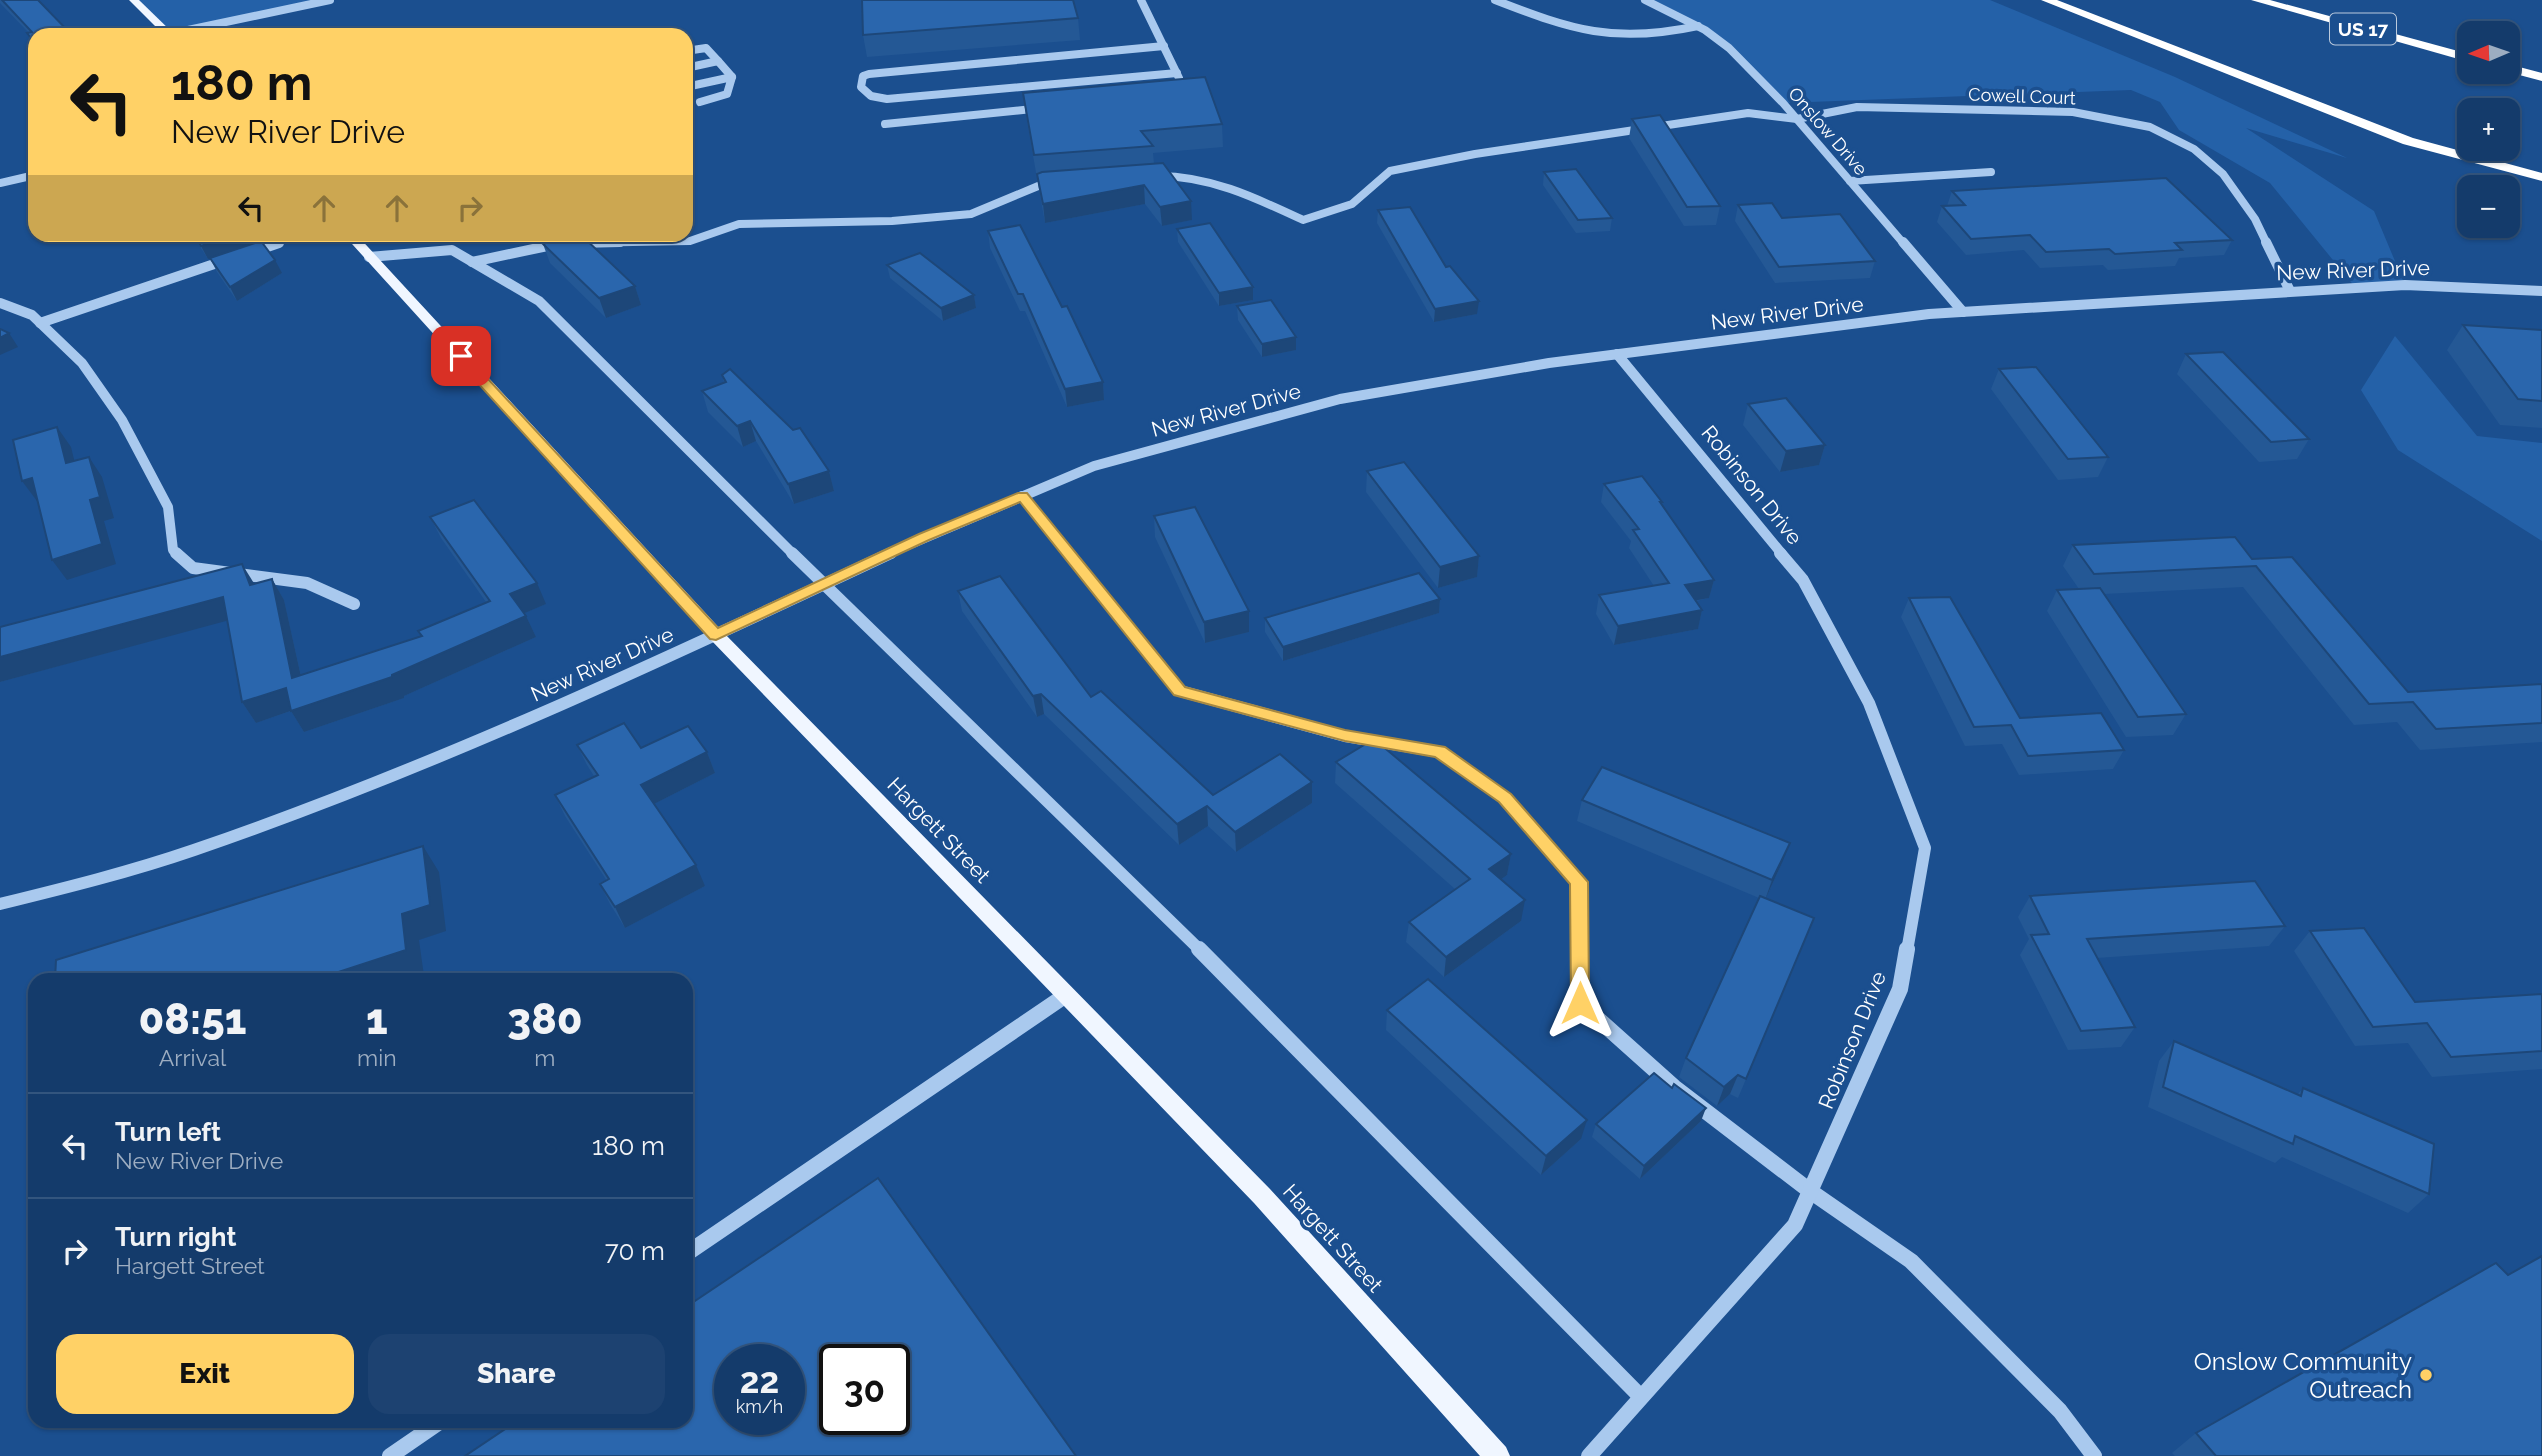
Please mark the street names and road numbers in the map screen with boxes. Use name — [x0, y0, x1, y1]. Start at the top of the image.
road number: US 17 — [2330, 14, 2396, 44]
street label: Onslow Drive — [1784, 83, 1872, 180]
street label: Cowell Court — [1968, 84, 2076, 108]
street label: New River Drive — [2276, 255, 2430, 285]
street label: New River Drive — [1709, 291, 1865, 335]
street label: New River Drive — [1149, 378, 1303, 442]
street label: Robinson Drive — [1696, 420, 1808, 550]
street label: New River Drive — [527, 621, 677, 707]
street label: Hargett Street — [883, 772, 995, 888]
street label: Robinson Drive — [1813, 968, 1891, 1112]
street label: Hargett Street — [1278, 1179, 1388, 1297]

